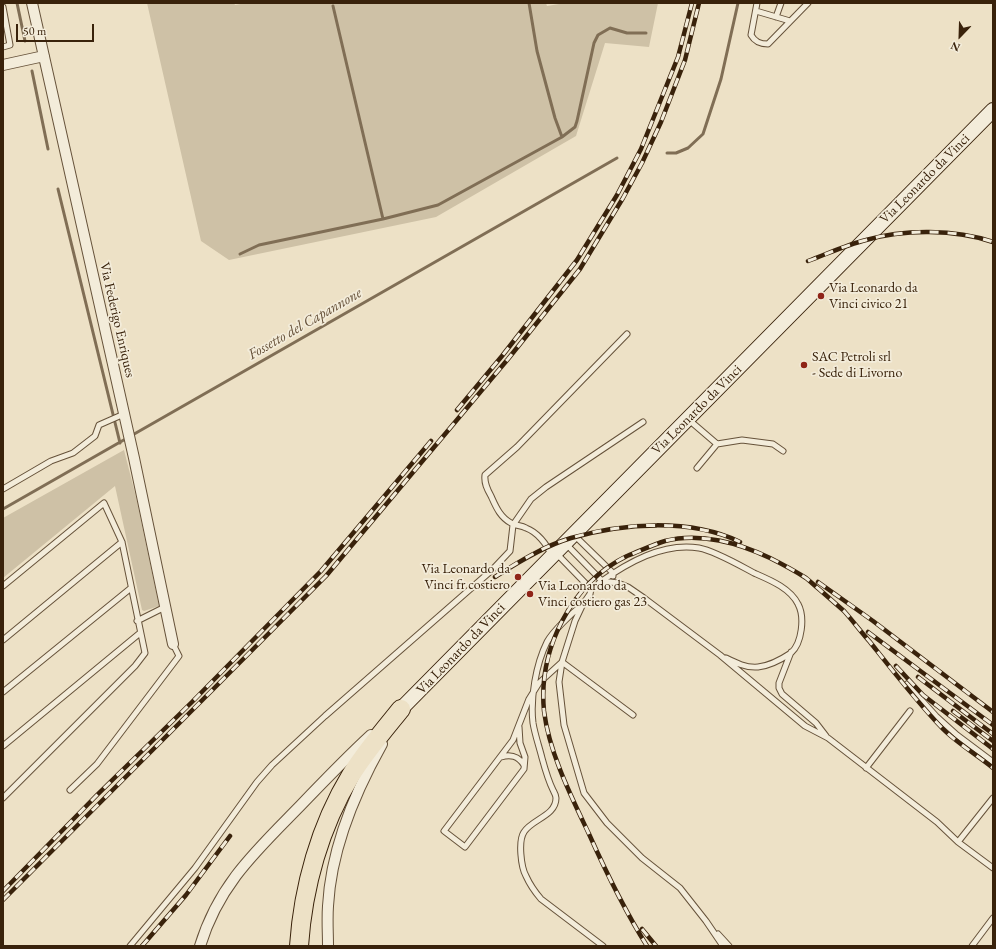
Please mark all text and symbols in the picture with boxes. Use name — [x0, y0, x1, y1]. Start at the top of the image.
scale bar — [18, 16, 96, 42]
north arrow — [940, 16, 980, 56]
text: 50 m — [23, 23, 46, 39]
text: N — [948, 39, 962, 55]
street label: Via Leonardo da Vinci — [876, 130, 974, 228]
street label: Via Federigo Enriques — [96, 261, 138, 379]
place label: Via Leonardo da Vinci civico 21 — [829, 280, 918, 312]
water label: Fossetto del Capannone — [245, 284, 365, 364]
marker: Via Leonardo da Vinci civico 21 — [816, 291, 826, 301]
place label: SAC Petroli srl - Sede di Livorno — [812, 349, 902, 382]
marker: SAC Petroli srl - Sede di Livorno — [799, 360, 809, 370]
street label: Via Leonardo da Vinci — [648, 361, 746, 459]
place label: Via Leonardo da Vinci fr costiero — [421, 561, 510, 594]
marker: Via Leonardo da Vinci fr costiero — [513, 572, 523, 582]
place label: Via Leonardo da Vinci costiero gas 23 — [538, 578, 647, 610]
marker: Via Leonardo da Vinci costiero gas 23 — [525, 589, 535, 599]
street label: Via Leonardo da Vinci — [413, 600, 509, 698]

